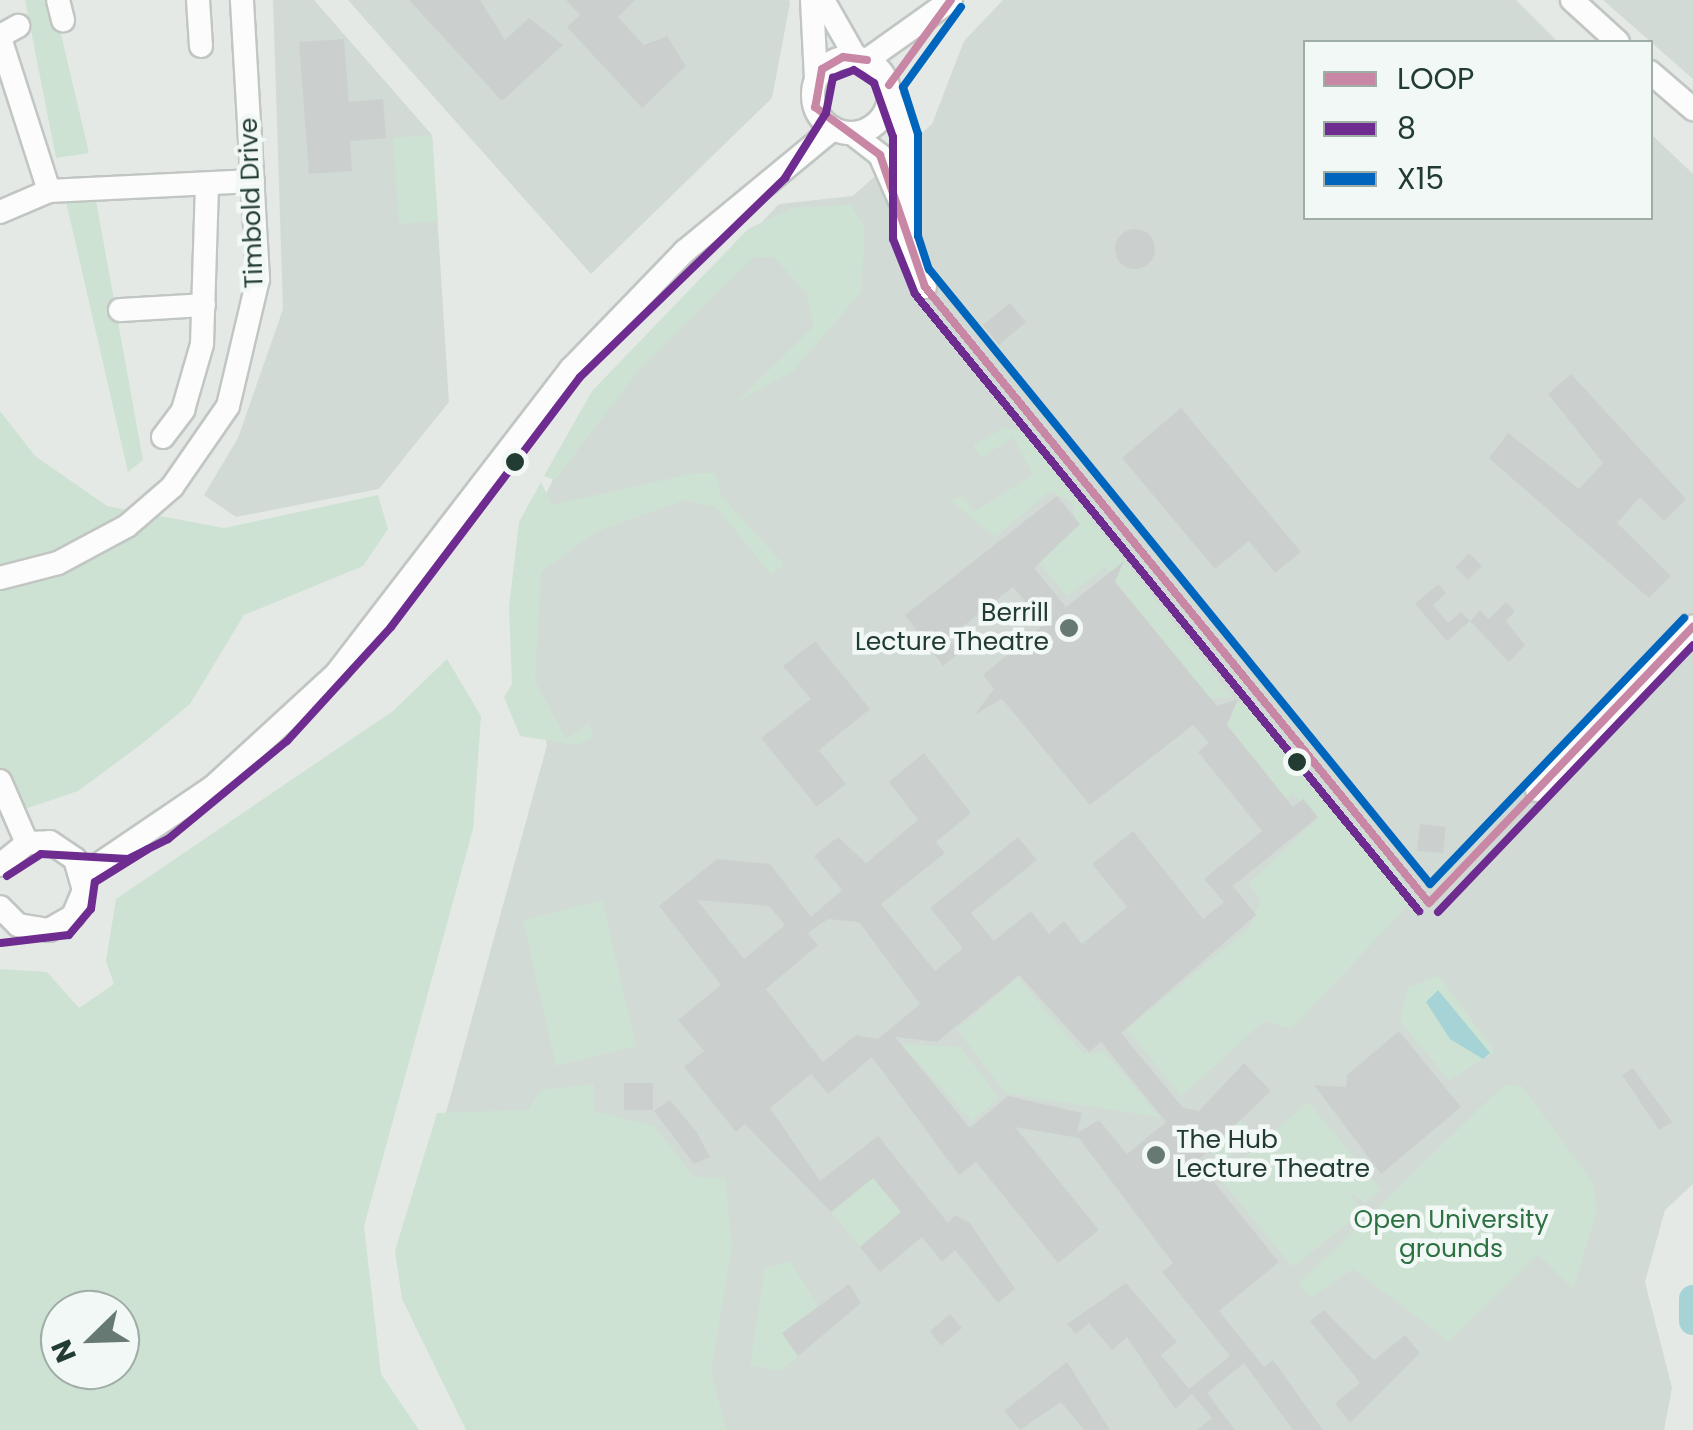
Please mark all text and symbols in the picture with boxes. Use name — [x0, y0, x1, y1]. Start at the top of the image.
legend — [1303, 40, 1653, 220]
text: LOOP — [1397, 57, 1475, 100]
text: 8 — [1397, 107, 1416, 150]
street label: Timbold Drive — [234, 117, 270, 289]
text: X15 — [1397, 157, 1444, 200]
unlabelled marker — [505, 452, 525, 472]
place label: Berrill Lecture Theatre — [855, 599, 1049, 658]
marker: Berrill Lecture Theatre — [1058, 617, 1080, 639]
unlabelled marker — [1287, 752, 1307, 772]
place label: The Hub Lecture Theatre — [1176, 1126, 1370, 1185]
marker: The Hub Lecture Theatre — [1145, 1144, 1167, 1166]
park label: Open University grounds — [1354, 1206, 1548, 1265]
north arrow — [40, 1290, 140, 1390]
text: N — [42, 1334, 86, 1368]

